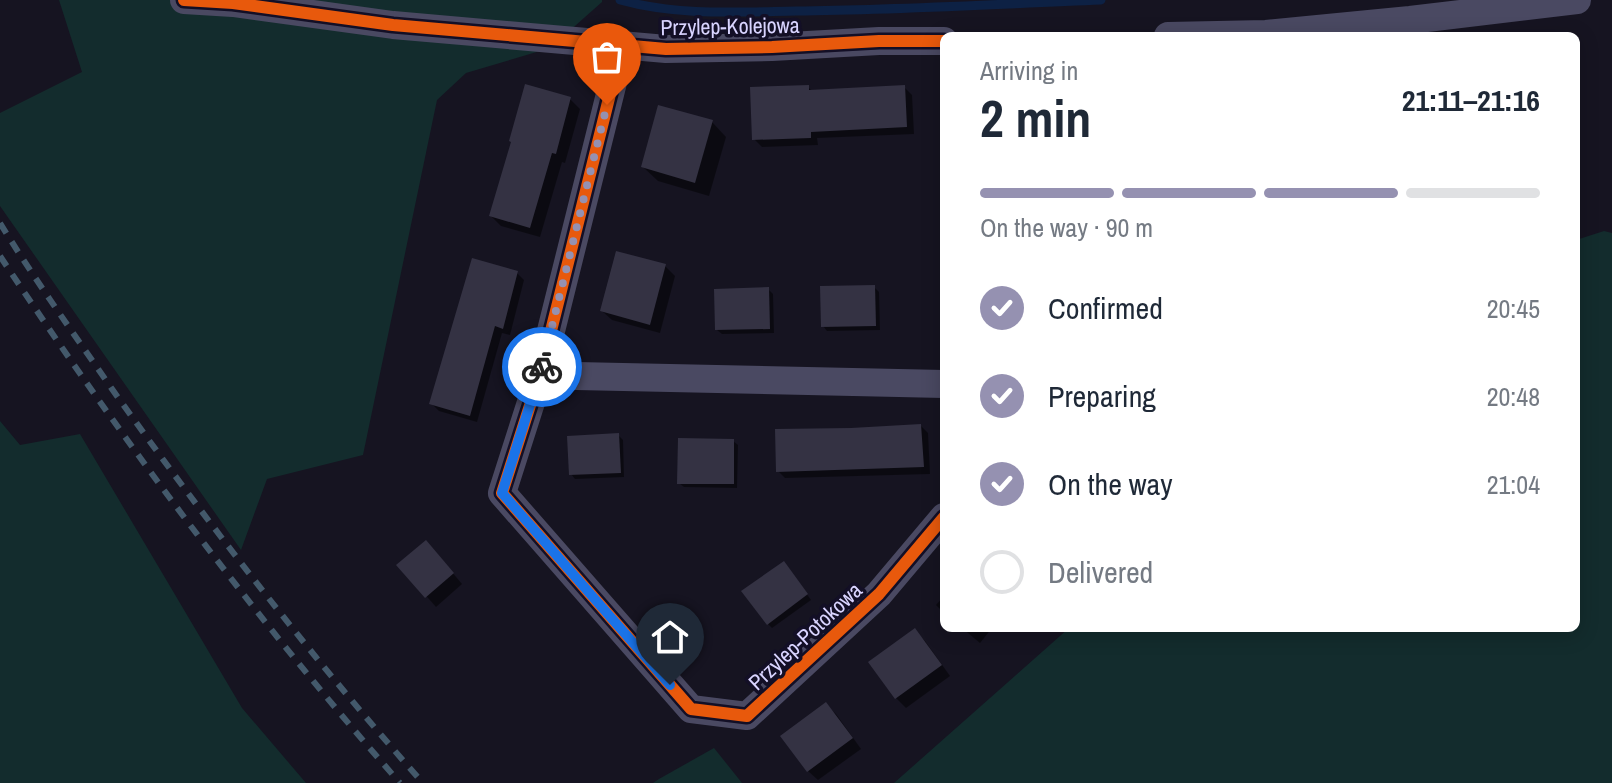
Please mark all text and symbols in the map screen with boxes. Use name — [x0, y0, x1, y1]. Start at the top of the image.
street label: Przylep-Kolejowa — [660, 10, 800, 42]
pin — [573, 23, 641, 105]
icon: bag — [585, 35, 629, 79]
text: Arriving in — [980, 53, 1078, 88]
text: 21:11–21:16 — [1402, 80, 1540, 120]
text: 2 min — [980, 83, 1091, 153]
text: On the way · 90 m — [980, 210, 1153, 245]
icon: check — [980, 286, 1024, 330]
text: Confirmed — [1048, 288, 1163, 328]
text: 20:45 — [1487, 291, 1540, 326]
courier — [502, 327, 582, 407]
icon: bike — [520, 345, 564, 389]
icon: check — [980, 374, 1024, 418]
text: Preparing — [1048, 376, 1156, 416]
text: 20:48 — [1487, 379, 1540, 414]
icon: check — [980, 462, 1024, 506]
text: On the way — [1048, 464, 1172, 504]
text: 21:04 — [1487, 467, 1540, 502]
text: Delivered — [1048, 552, 1153, 592]
street label: Przylep-Potokowa — [742, 575, 868, 697]
pin — [636, 603, 704, 685]
icon: home — [648, 615, 692, 659]

